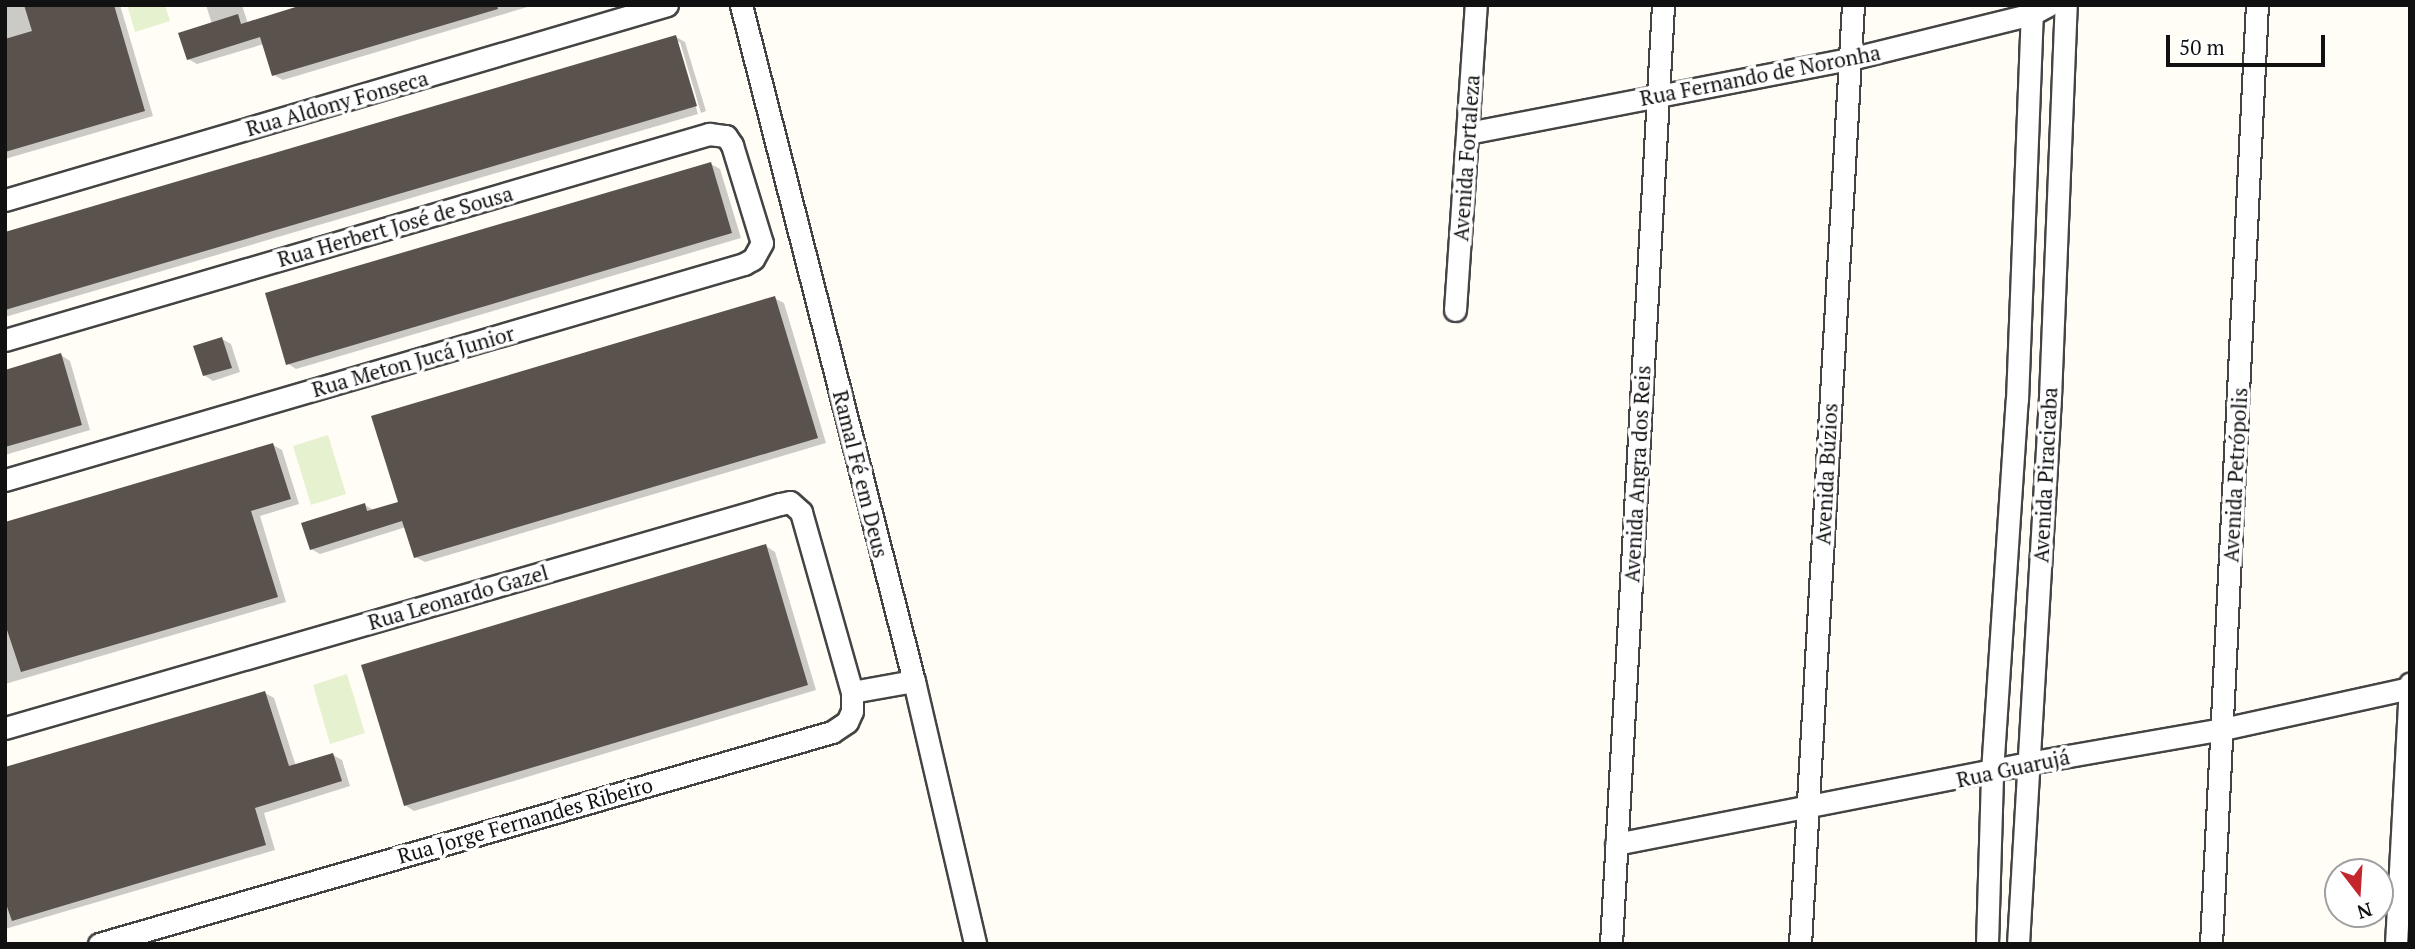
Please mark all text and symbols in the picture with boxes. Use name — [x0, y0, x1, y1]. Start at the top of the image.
scale bar — [2170, 21, 2329, 65]
text: 50 m — [2179, 33, 2225, 61]
street label: Rua Fernando de Noronha — [1638, 39, 1882, 111]
street label: Rua Aldony Fonseca — [243, 65, 431, 141]
street label: Avenida Fortaleza — [1448, 74, 1484, 242]
street label: Rua Herbert José de Sousa — [274, 180, 516, 272]
street label: Rua Meton Jucá Junior — [309, 320, 517, 402]
street label: Avenida Angra dos Reis — [1619, 365, 1655, 583]
street label: Avenida Piracicaba — [2028, 387, 2062, 563]
street label: Avenida Petrópolis — [2218, 387, 2252, 563]
street label: Ramal Fé em Deus — [828, 388, 894, 560]
street label: Avenida Búzios — [1810, 402, 1842, 546]
street label: Rua Leonardo Gazel — [365, 559, 551, 635]
street label: Rua Guarujá — [1954, 744, 2072, 792]
street label: Rua Jorge Fernandes Ribeiro — [394, 771, 656, 869]
north arrow — [2324, 858, 2394, 928]
text: N — [2354, 898, 2375, 926]

